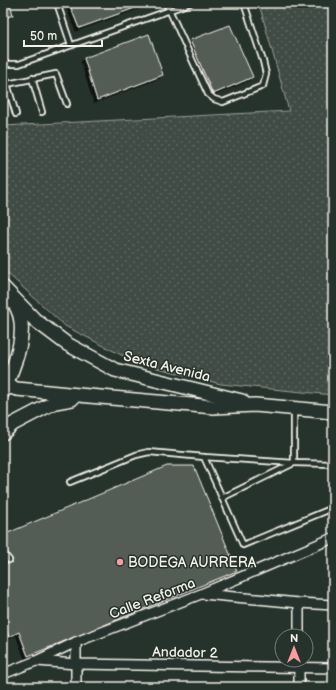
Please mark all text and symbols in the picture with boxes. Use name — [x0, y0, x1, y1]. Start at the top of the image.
scale bar — [24, 22, 102, 48]
text: 50 m — [30, 29, 57, 44]
street label: Sexta Avenida — [122, 347, 212, 386]
place label: BODEGA AURRERA — [128, 554, 257, 571]
marker: BODEGA AURRERA — [115, 557, 125, 567]
street label: Calle Reforma — [107, 574, 198, 623]
north arrow — [274, 628, 314, 668]
text: N — [290, 632, 298, 645]
street label: Andador 2 — [152, 643, 219, 662]

